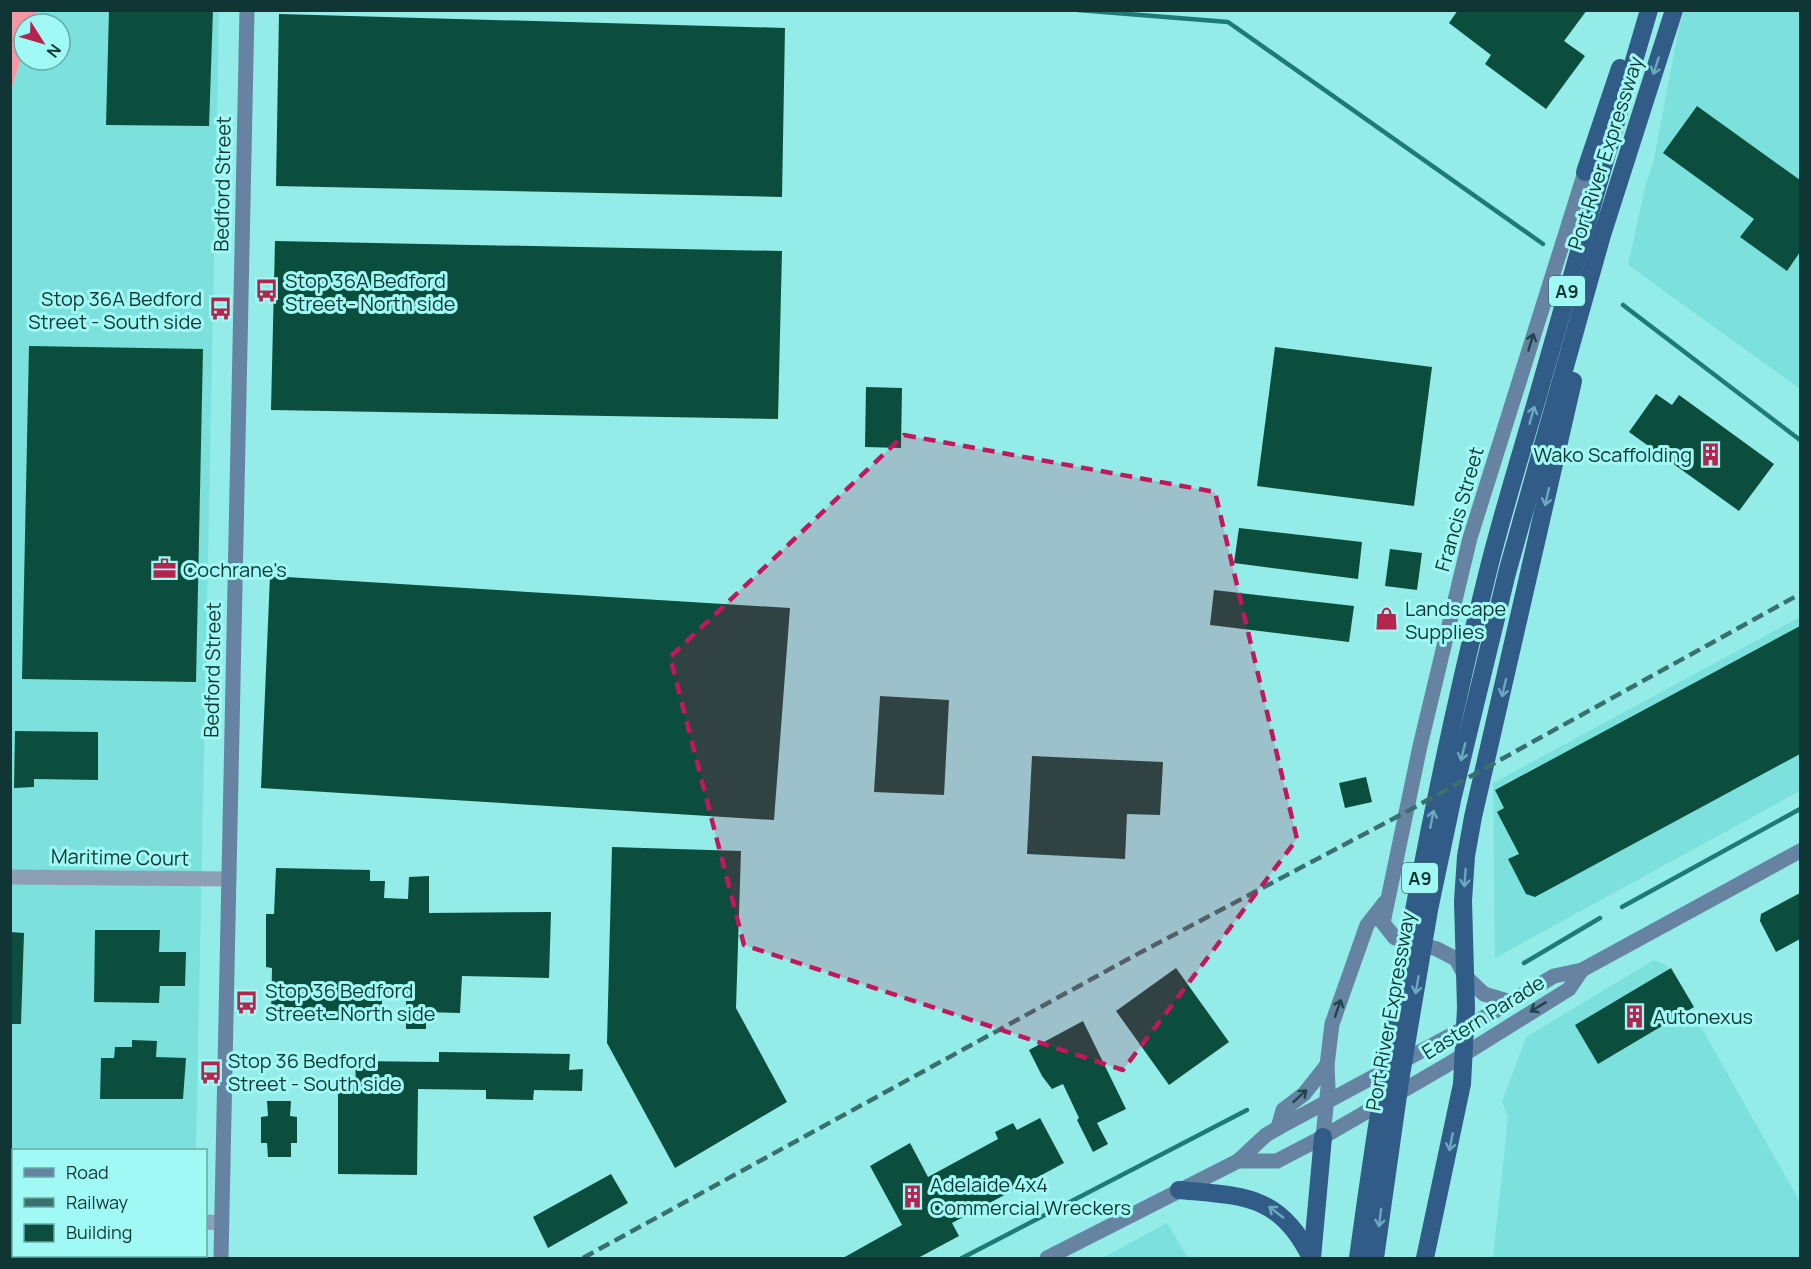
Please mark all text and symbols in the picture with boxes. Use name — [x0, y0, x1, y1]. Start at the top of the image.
north arrow — [12, 12, 72, 72]
text: N — [42, 40, 66, 62]
street label: Port River Expressway — [1561, 52, 1649, 253]
one-way arrow — [1650, 56, 1661, 75]
street label: Bedford Street — [207, 116, 237, 252]
place label: Stop 36A Bedford Street - North side — [285, 267, 455, 317]
road number: A9 — [1549, 276, 1585, 306]
bus stop icon: Stop 36A Bedford Street - North side — [254, 278, 280, 304]
place label: Stop 36A Bedford Street - South side — [28, 285, 202, 335]
bus stop icon: Stop 36A Bedford Street - South side — [207, 296, 233, 322]
one-way arrow — [1527, 333, 1538, 352]
one-way arrow — [1527, 406, 1538, 425]
place label: Wako Scaffolding — [1533, 441, 1692, 468]
building icon: Wako Scaffolding — [1697, 441, 1723, 467]
street label: Francis Street — [1428, 444, 1490, 574]
one-way arrow — [1540, 488, 1552, 507]
office icon: Cochrane's — [152, 556, 178, 582]
place label: Cochrane's — [183, 556, 287, 583]
place label: Landscape Supplies — [1405, 595, 1506, 645]
street label: Bedford Street — [197, 602, 227, 738]
shop icon: Landscape Supplies — [1374, 606, 1400, 632]
one-way arrow — [1497, 678, 1509, 697]
one-way arrow — [1457, 743, 1469, 762]
one-way arrow — [1426, 809, 1438, 828]
street label: Maritime Court — [51, 842, 189, 872]
road number: A9 — [1402, 863, 1438, 893]
one-way arrow — [1459, 868, 1470, 888]
street label: Port River Expressway — [1359, 909, 1421, 1113]
street label: Eastern Parade — [1417, 969, 1549, 1065]
one-way arrow — [1411, 974, 1422, 994]
place label: Stop 36 Bedford Street - North side — [265, 977, 435, 1027]
bus stop icon: Stop 36 Bedford Street - North side — [234, 989, 260, 1015]
one-way arrow — [1334, 999, 1345, 1018]
one-way arrow — [1530, 1001, 1547, 1013]
building icon: Autonexus — [1622, 1003, 1648, 1029]
place label: Autonexus — [1653, 1003, 1753, 1030]
place label: Stop 36 Bedford Street - South side — [228, 1047, 402, 1097]
bus stop icon: Stop 36 Bedford Street - South side — [197, 1059, 223, 1085]
one-way arrow — [1292, 1089, 1307, 1103]
one-way arrow — [1445, 1131, 1456, 1151]
legend — [12, 1149, 207, 1257]
text: Road — [66, 1160, 109, 1184]
place label: Adelaide 4x4 Commercial Wreckers — [930, 1171, 1131, 1221]
building icon: Adelaide 4x4 Commercial Wreckers — [899, 1183, 925, 1209]
text: Railway — [66, 1190, 128, 1214]
one-way arrow — [1269, 1206, 1285, 1219]
one-way arrow — [1374, 1207, 1385, 1227]
text: Building — [66, 1220, 132, 1244]

